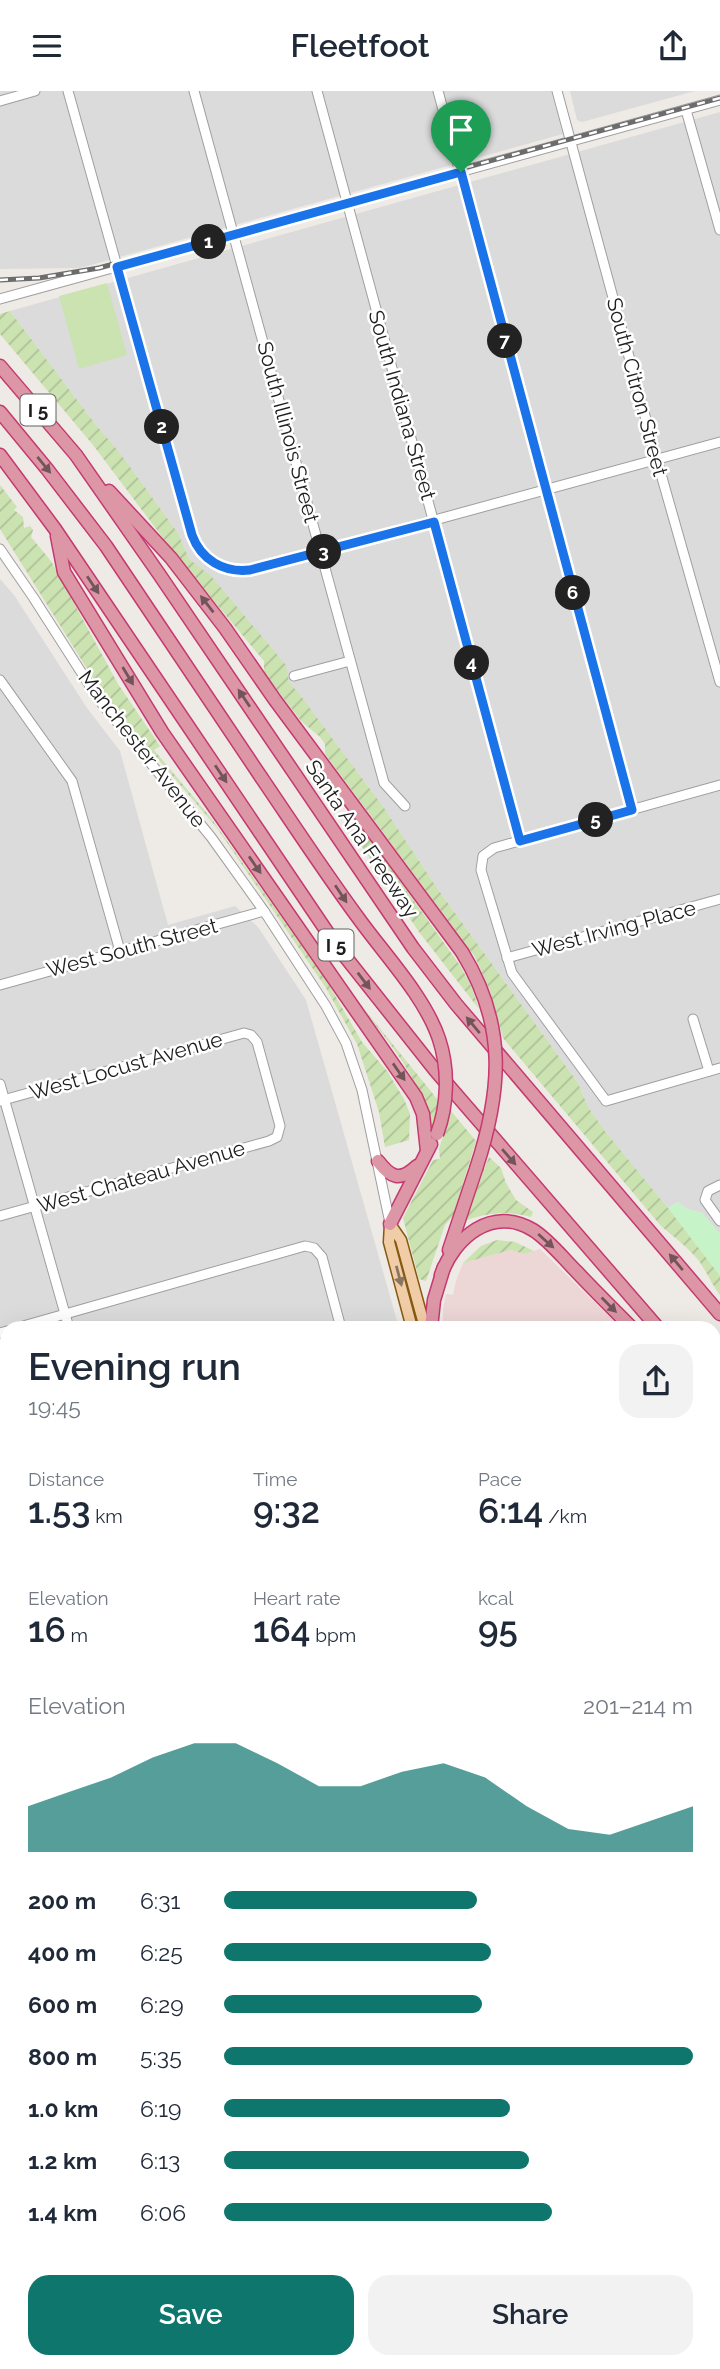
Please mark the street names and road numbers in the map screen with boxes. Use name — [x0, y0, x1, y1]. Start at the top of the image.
street label: South Citron Street — [602, 295, 673, 479]
street label: South Indiana Street — [363, 307, 442, 503]
street label: South Illinois Street — [252, 339, 325, 525]
road number: I 5 — [20, 395, 56, 425]
street label: Manchester Avenue — [73, 665, 212, 832]
street label: Santa Ana Freeway — [300, 755, 425, 922]
street label: West Irving Place — [529, 895, 698, 962]
street label: West South Street — [44, 913, 220, 982]
road number: I 5 — [318, 929, 354, 961]
street label: West Locust Avenue — [27, 1026, 225, 1105]
street label: West Chateau Avenue — [34, 1135, 248, 1218]

